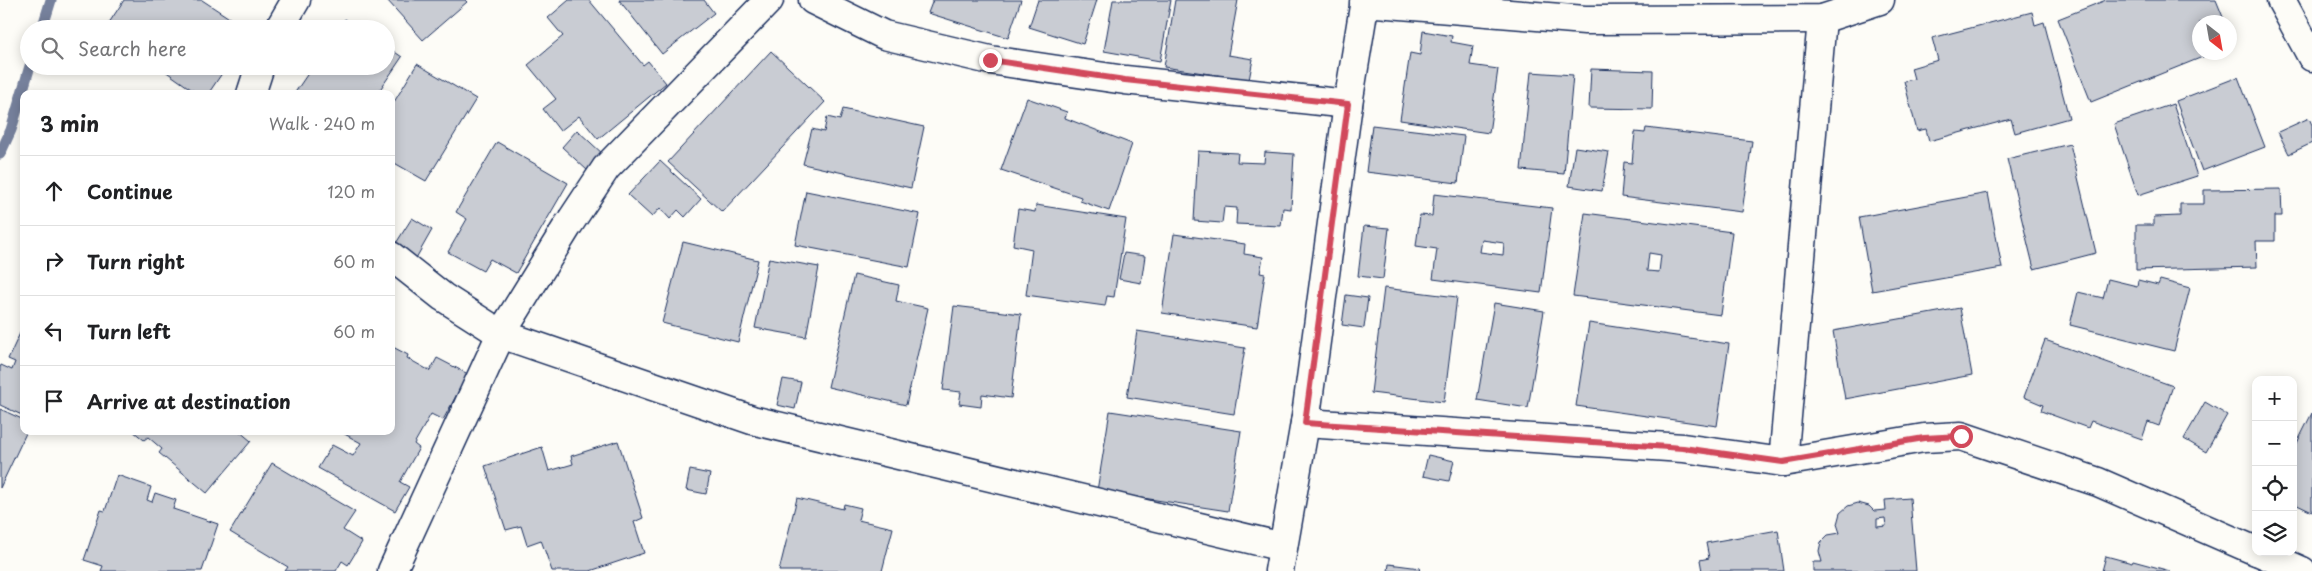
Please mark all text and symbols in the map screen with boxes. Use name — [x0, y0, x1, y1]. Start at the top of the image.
north arrow — [2192, 15, 2237, 60]
search box — [20, 20, 395, 75]
icon: search — [38, 34, 66, 62]
text: Search here — [78, 34, 187, 62]
route end — [979, 49, 1002, 72]
text: 3 min — [40, 107, 99, 139]
text: Walk · 240 m — [269, 111, 375, 135]
icon: ahead — [40, 177, 68, 205]
text: Continue — [87, 177, 173, 205]
text: 120 m — [328, 179, 375, 203]
icon: right — [40, 247, 68, 275]
text: Turn right — [87, 247, 185, 275]
text: 60 m — [333, 249, 375, 273]
icon: left — [40, 317, 68, 345]
text: Turn left — [87, 317, 171, 345]
text: 60 m — [333, 319, 375, 343]
map controls — [2252, 376, 2297, 556]
button: + — [2252, 376, 2297, 421]
icon: arrive — [40, 387, 68, 415]
text: Arrive at destination — [87, 387, 291, 415]
button: − — [2252, 421, 2297, 466]
route start — [1950, 425, 1973, 448]
button: locate — [2252, 466, 2297, 511]
button: layers — [2252, 511, 2297, 556]

